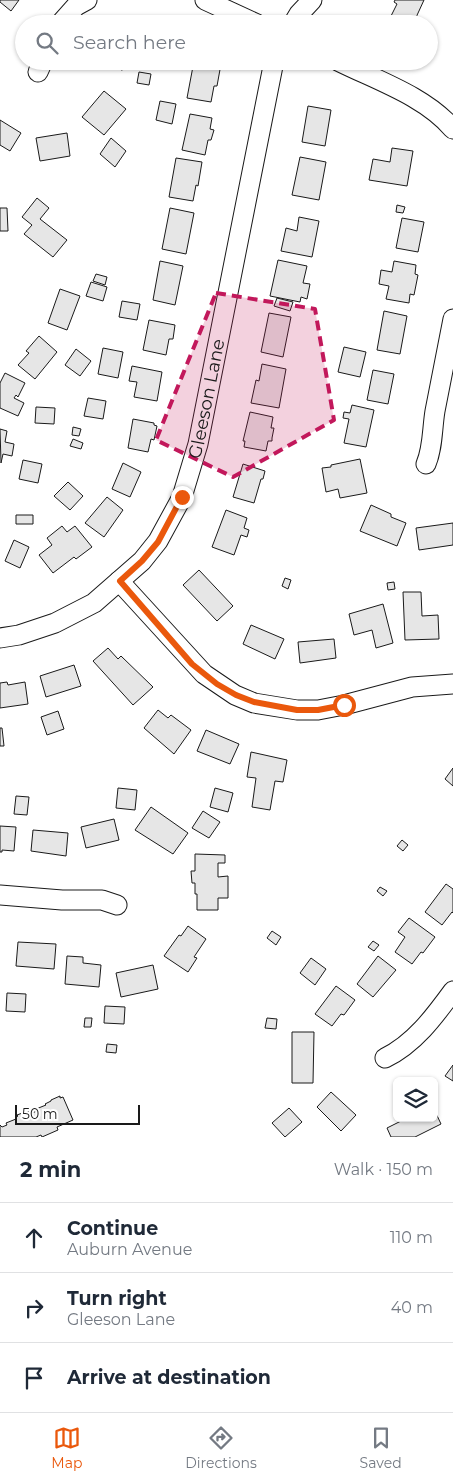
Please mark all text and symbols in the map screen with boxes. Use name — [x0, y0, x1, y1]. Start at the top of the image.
search box — [15, 15, 438, 70]
icon: search — [33, 29, 61, 57]
text: Search here — [73, 31, 186, 54]
street label: Gleeson Lane — [183, 337, 230, 461]
route end — [171, 486, 194, 509]
route start — [333, 694, 356, 717]
map controls — [393, 1077, 438, 1122]
button: layers — [393, 1077, 438, 1122]
scale bar — [15, 1102, 140, 1125]
text: 50 m — [22, 1105, 58, 1123]
text: 2 min — [20, 1157, 81, 1182]
text: Walk · 150 m — [334, 1160, 433, 1179]
text: Continue — [67, 1217, 158, 1240]
icon: ahead — [20, 1224, 48, 1252]
text: 110 m — [390, 1228, 433, 1247]
text: Auburn Avenue — [67, 1240, 192, 1259]
text: Turn right — [67, 1287, 167, 1310]
icon: right — [20, 1294, 48, 1322]
text: 40 m — [391, 1298, 433, 1317]
text: Gleeson Lane — [67, 1310, 175, 1329]
icon: arrive — [20, 1364, 48, 1392]
text: Arrive at destination — [67, 1366, 271, 1389]
tab: Map — [51, 1424, 82, 1472]
tab: Directions — [185, 1424, 257, 1472]
tab: Saved — [360, 1424, 402, 1472]

